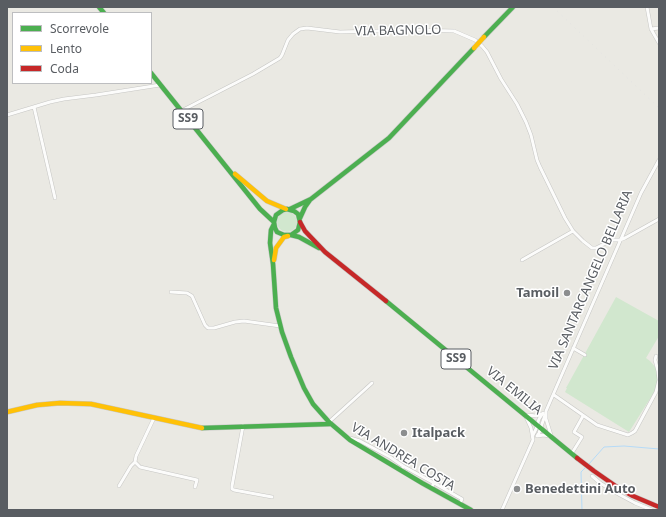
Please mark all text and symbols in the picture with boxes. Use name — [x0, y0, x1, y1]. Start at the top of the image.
legend — [12, 12, 152, 84]
text: Scorrevole — [50, 20, 109, 37]
street label: VIA BAGNOLO — [355, 22, 441, 40]
text: Lento — [50, 40, 82, 57]
text: Coda — [50, 60, 79, 77]
road number: SS9 — [173, 109, 203, 129]
street label: VIA SANTARCANGELO BELLARIA — [546, 188, 636, 372]
place label: Tamoil — [516, 285, 559, 301]
marker: Tamoil — [562, 288, 572, 298]
road number: SS9 — [441, 349, 471, 369]
street label: VIA EMILIA — [483, 364, 545, 418]
street label: VIA ANDREA COSTA — [348, 420, 458, 494]
place label: Italpack — [412, 425, 465, 441]
marker: Italpack — [399, 428, 409, 438]
place label: Benedettini Auto — [525, 481, 636, 497]
marker: Benedettini Auto — [512, 484, 522, 494]

